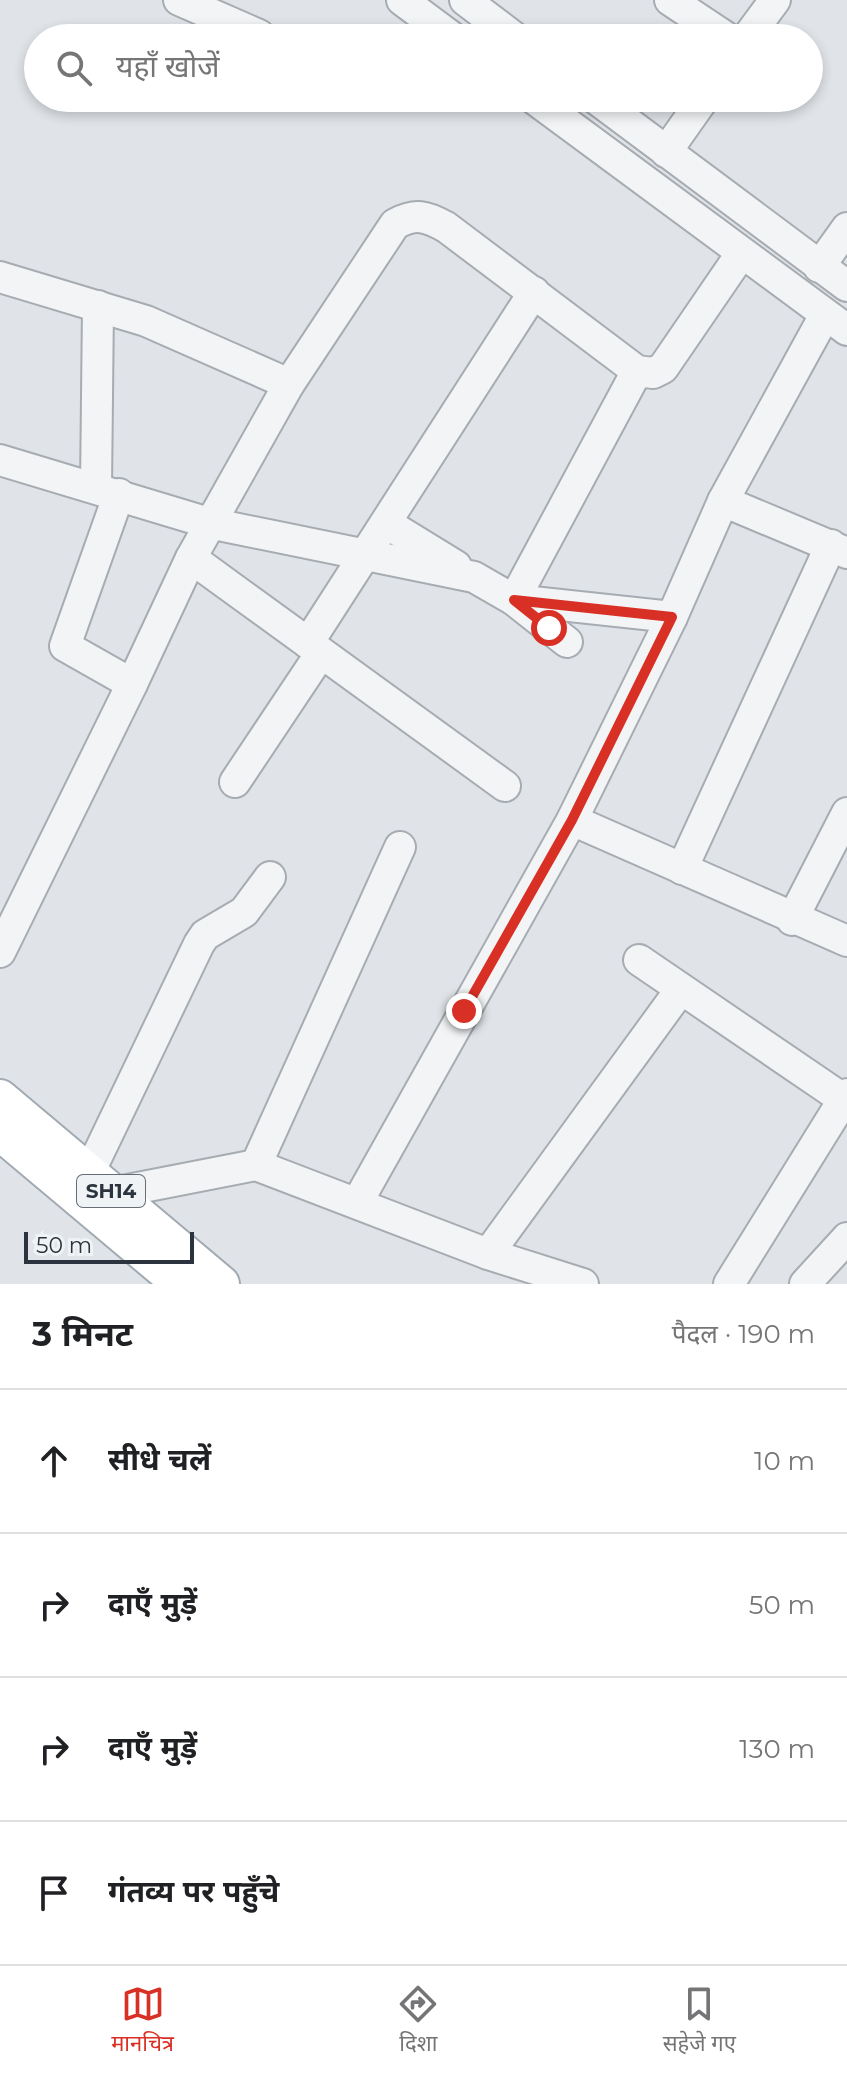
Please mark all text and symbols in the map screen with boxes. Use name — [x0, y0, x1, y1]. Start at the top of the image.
search box — [24, 24, 823, 112]
icon: search — [52, 46, 96, 90]
text: यहाँ खोजें — [116, 48, 220, 85]
route start — [531, 610, 567, 646]
route end — [446, 993, 482, 1029]
road number: SH14 — [77, 1175, 145, 1207]
scale bar — [24, 1228, 194, 1264]
text: 50 m — [36, 1232, 92, 1259]
text: 3 मिनट — [32, 1313, 133, 1355]
text: पैदल · 190 m — [672, 1318, 815, 1350]
icon: ahead — [32, 1439, 76, 1483]
text: सीधे चलें — [108, 1441, 211, 1478]
text: 10 m — [754, 1445, 815, 1477]
icon: right — [32, 1583, 76, 1627]
text: दाएँ मुड़ें — [108, 1585, 197, 1622]
text: 50 m — [749, 1589, 815, 1621]
icon: right — [32, 1727, 76, 1771]
text: दाएँ मुड़ें — [108, 1729, 197, 1766]
text: 130 m — [739, 1733, 815, 1765]
icon: arrive — [32, 1871, 76, 1915]
text: गंतव्य पर पहुँचे — [108, 1873, 279, 1910]
tab: मानचित्र — [111, 1982, 174, 2060]
tab: दिशा — [396, 1982, 440, 2060]
tab: सहेजे गए — [663, 1982, 736, 2060]

